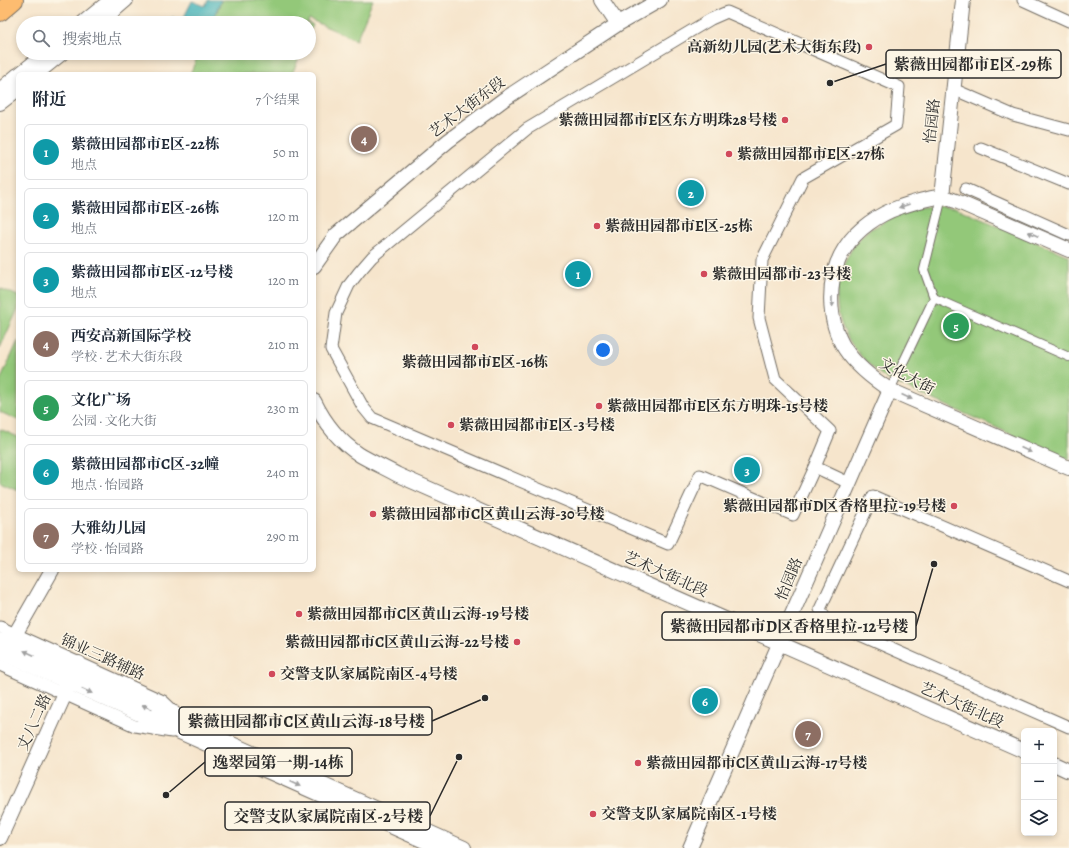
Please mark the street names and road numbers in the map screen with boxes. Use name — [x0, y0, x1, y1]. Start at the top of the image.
street label: 艺术大街东段 — [425, 72, 509, 142]
street label: 怡园路 — [920, 98, 944, 144]
street label: 文化大街 — [876, 353, 938, 399]
street label: 艺术大街北段 — [621, 547, 711, 601]
street label: 怡园路 — [771, 554, 807, 604]
street label: 锦业三路辅路 — [58, 630, 148, 684]
street label: 艺术大街北段 — [917, 678, 1007, 732]
street label: 丈八二路 — [13, 691, 55, 753]

